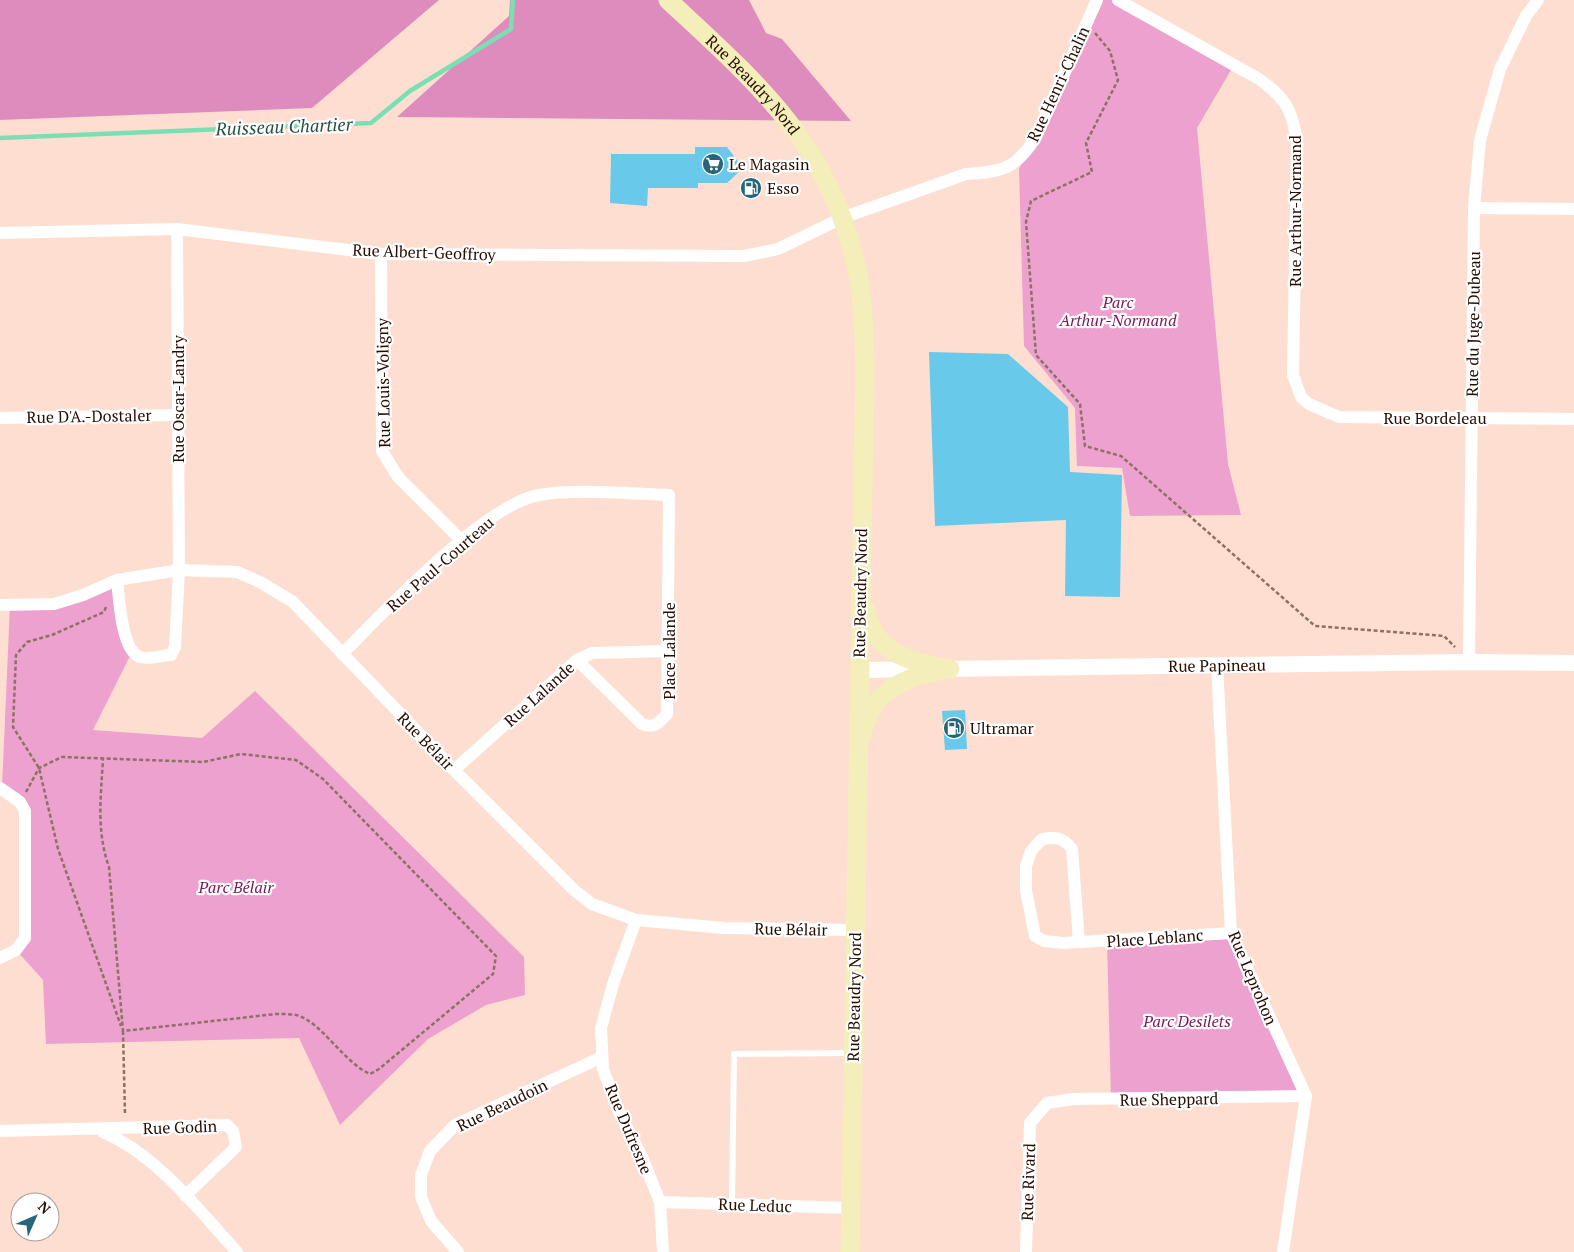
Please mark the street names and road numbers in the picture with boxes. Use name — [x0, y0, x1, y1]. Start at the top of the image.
street label: Rue Henri-Chalin — [1022, 22, 1095, 145]
street label: Rue Beaudry Nord — [701, 30, 805, 139]
street label: Rue Arthur-Normand — [1284, 135, 1306, 287]
street label: Rue Albert-Geoffroy — [352, 239, 497, 266]
street label: Rue du Juge-Dubeau — [1461, 251, 1485, 397]
street label: Rue Louis-Voligny — [371, 317, 395, 448]
street label: Rue Oscar-Landry — [167, 334, 189, 463]
street label: Rue D'A.-Dostaler — [26, 404, 153, 428]
street label: Rue Bordeleau — [1383, 407, 1487, 429]
street label: Rue Paul-Courteau — [382, 511, 498, 617]
street label: Rue Beaudry Nord — [848, 528, 872, 658]
street label: Place Lalande — [658, 602, 680, 700]
street label: Rue Papineau — [1168, 654, 1266, 677]
street label: Rue Lalande — [499, 657, 579, 731]
street label: Rue Bélair — [393, 707, 460, 776]
street label: Rue Bélair — [754, 917, 829, 941]
street label: Place Leblanc — [1106, 924, 1204, 952]
street label: Rue Leprohon — [1223, 928, 1283, 1029]
street label: Rue Beaudry Nord — [842, 932, 866, 1062]
street label: Rue Beaudoin — [453, 1073, 552, 1136]
street label: Rue Dufresne — [600, 1081, 658, 1177]
street label: Rue Sheppard — [1120, 1087, 1219, 1111]
street label: Rue Godin — [142, 1115, 218, 1139]
street label: Rue Rivard — [1016, 1143, 1040, 1221]
street label: Rue Leduc — [718, 1193, 792, 1217]

